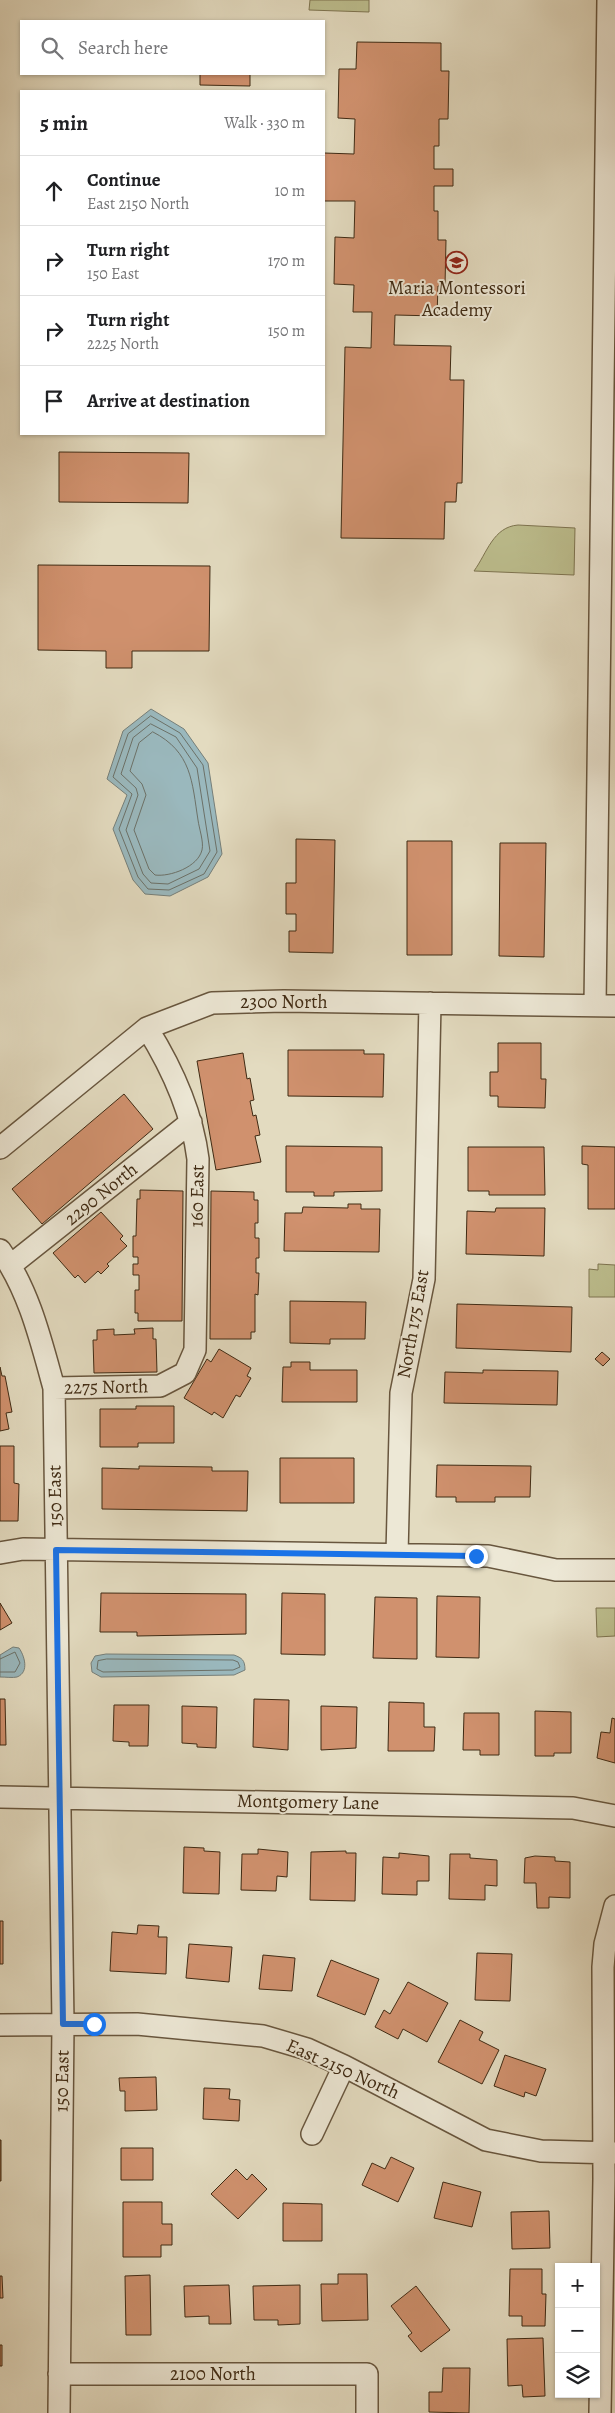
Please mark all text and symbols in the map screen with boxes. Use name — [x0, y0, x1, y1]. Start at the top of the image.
search box — [20, 20, 325, 75]
icon: search — [38, 34, 66, 62]
text: Search here — [78, 35, 168, 61]
text: 5 min — [40, 109, 88, 137]
text: Walk · 330 m — [224, 112, 305, 134]
text: Continue — [87, 167, 161, 193]
icon: ahead — [40, 177, 68, 205]
text: 10 m — [275, 180, 305, 202]
text: East 2150 North — [87, 193, 189, 215]
text: Turn right — [87, 237, 169, 263]
icon: right — [40, 247, 68, 275]
text: 170 m — [268, 250, 305, 272]
school or university icon: Maria Montessori Academy — [445, 250, 469, 274]
text: 150 East — [87, 263, 139, 285]
place label: Maria Montessori Academy — [388, 275, 526, 323]
text: Turn right — [87, 307, 169, 333]
icon: right — [40, 317, 68, 345]
text: 150 m — [268, 320, 305, 342]
text: 2225 North — [87, 333, 159, 355]
icon: arrive — [40, 387, 68, 415]
text: Arrive at destination — [87, 388, 250, 414]
street label: 2300 North — [240, 989, 328, 1015]
street label: 2290 North — [59, 1157, 143, 1231]
street label: 160 East — [183, 1164, 211, 1228]
street label: North 175 East — [391, 1267, 435, 1381]
street label: 2275 North — [64, 1373, 148, 1401]
street label: 150 East — [41, 1465, 69, 1527]
route end — [465, 1545, 488, 1568]
street label: Montgomery Lane — [237, 1788, 379, 1816]
route start — [83, 2013, 106, 2036]
street label: East 2150 North — [282, 2032, 404, 2106]
street label: 150 East — [48, 2050, 76, 2112]
map controls — [555, 2263, 600, 2398]
button: + — [555, 2263, 600, 2308]
button: − — [555, 2308, 600, 2353]
button: layers — [555, 2353, 600, 2398]
street label: 2100 North — [170, 2361, 256, 2387]

